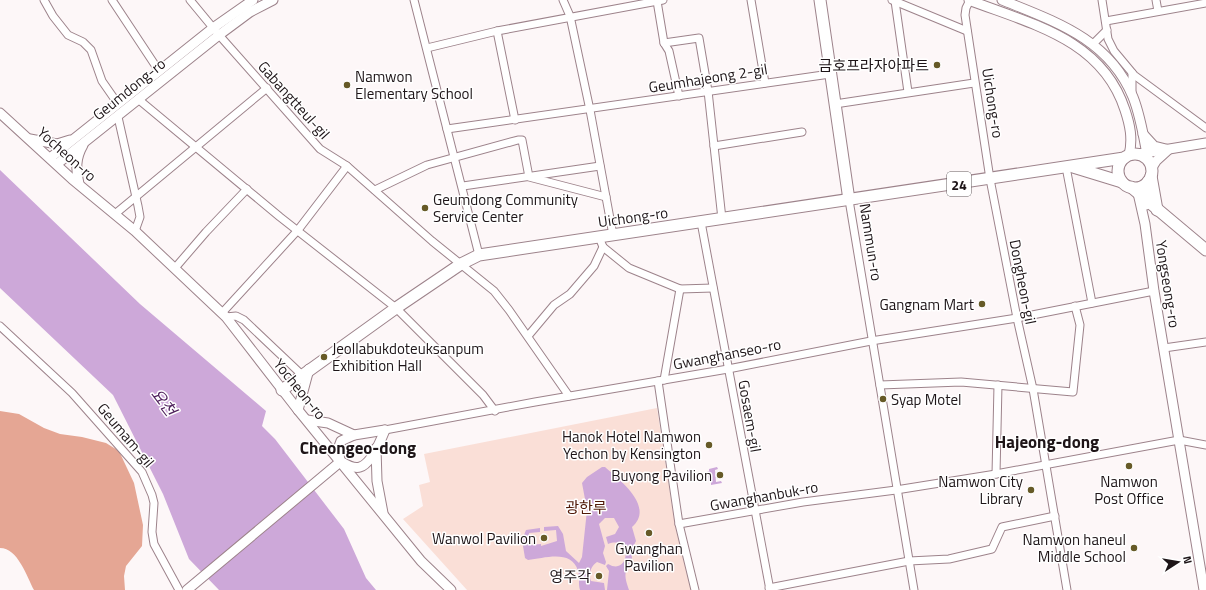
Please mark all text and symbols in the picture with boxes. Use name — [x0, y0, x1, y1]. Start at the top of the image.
street label: Geumdong-ro — [87, 52, 171, 126]
place label: 금호프라자아파트 — [819, 54, 929, 77]
street label: Gabangtteul-gil — [252, 56, 336, 144]
street label: Geumhajeong 2-gil — [647, 57, 769, 99]
marker: 금호프라자아파트 — [932, 60, 942, 70]
place label: Namwon Elementary School — [355, 65, 473, 105]
street label: Uichong-ro — [976, 66, 1010, 140]
marker: Namwon Elementary School — [342, 80, 352, 90]
street label: Yocheon-ro — [32, 121, 102, 187]
road number: 24 — [947, 172, 971, 196]
place label: Geumdong Community Service Center — [433, 188, 578, 228]
street label: Uichong-ro — [596, 201, 670, 233]
street label: Nammun-ro — [854, 202, 888, 283]
marker: Geumdong Community Service Center — [420, 203, 430, 213]
street label: Dongheon-gil — [1004, 238, 1042, 326]
street label: Yongseong-ro — [1150, 239, 1186, 329]
place label: Gangnam Mart — [879, 293, 975, 316]
marker: Gangnam Mart — [977, 299, 987, 309]
street label: Gwanghanseo-ro — [671, 332, 783, 376]
place label: Jeollabukdoteuksanpum Exhibition Hall — [332, 337, 484, 377]
marker: Jeollabukdoteuksanpum Exhibition Hall — [319, 352, 329, 362]
street label: Yocheon-ro — [268, 354, 332, 425]
street label: Gosaem-gil — [732, 378, 768, 454]
water label: 요천 — [146, 383, 184, 423]
place label: Syap Motel — [891, 388, 962, 411]
marker: Syap Motel — [878, 394, 888, 404]
street label: Geumam-gil — [92, 398, 160, 472]
place label: Hanok Hotel Namwon Yechon by Kensington — [562, 425, 701, 465]
district label: Hajeong-dong — [995, 429, 1099, 455]
district label: Cheongeo-dong — [300, 435, 416, 461]
marker: Hanok Hotel Namwon Yechon by Kensington — [704, 440, 714, 450]
marker: Namwon Post Office — [1124, 461, 1134, 471]
place label: Buyong Pavilion — [611, 464, 712, 487]
marker: Buyong Pavilion — [715, 470, 725, 480]
place label: Namwon City Library — [938, 470, 1023, 510]
place label: Namwon Post Office — [1094, 470, 1164, 510]
street label: Gwanghanbuk-ro — [708, 475, 820, 517]
marker: Namwon City Library — [1026, 485, 1036, 495]
park label: 광한루 — [565, 496, 607, 519]
place label: Wanwol Pavilion — [432, 527, 536, 550]
marker: Gwanghan Pavilion — [644, 528, 654, 538]
place label: Namwon haneul Middle School — [1023, 528, 1126, 568]
marker: Wanwol Pavilion — [539, 533, 549, 543]
place label: Gwanghan Pavilion — [615, 537, 683, 577]
north arrow — [1158, 542, 1198, 582]
marker: Namwon haneul Middle School — [1129, 543, 1139, 553]
text: N — [1179, 555, 1196, 565]
place label: 영주각 — [550, 565, 591, 588]
marker: 영주각 — [594, 571, 604, 581]

